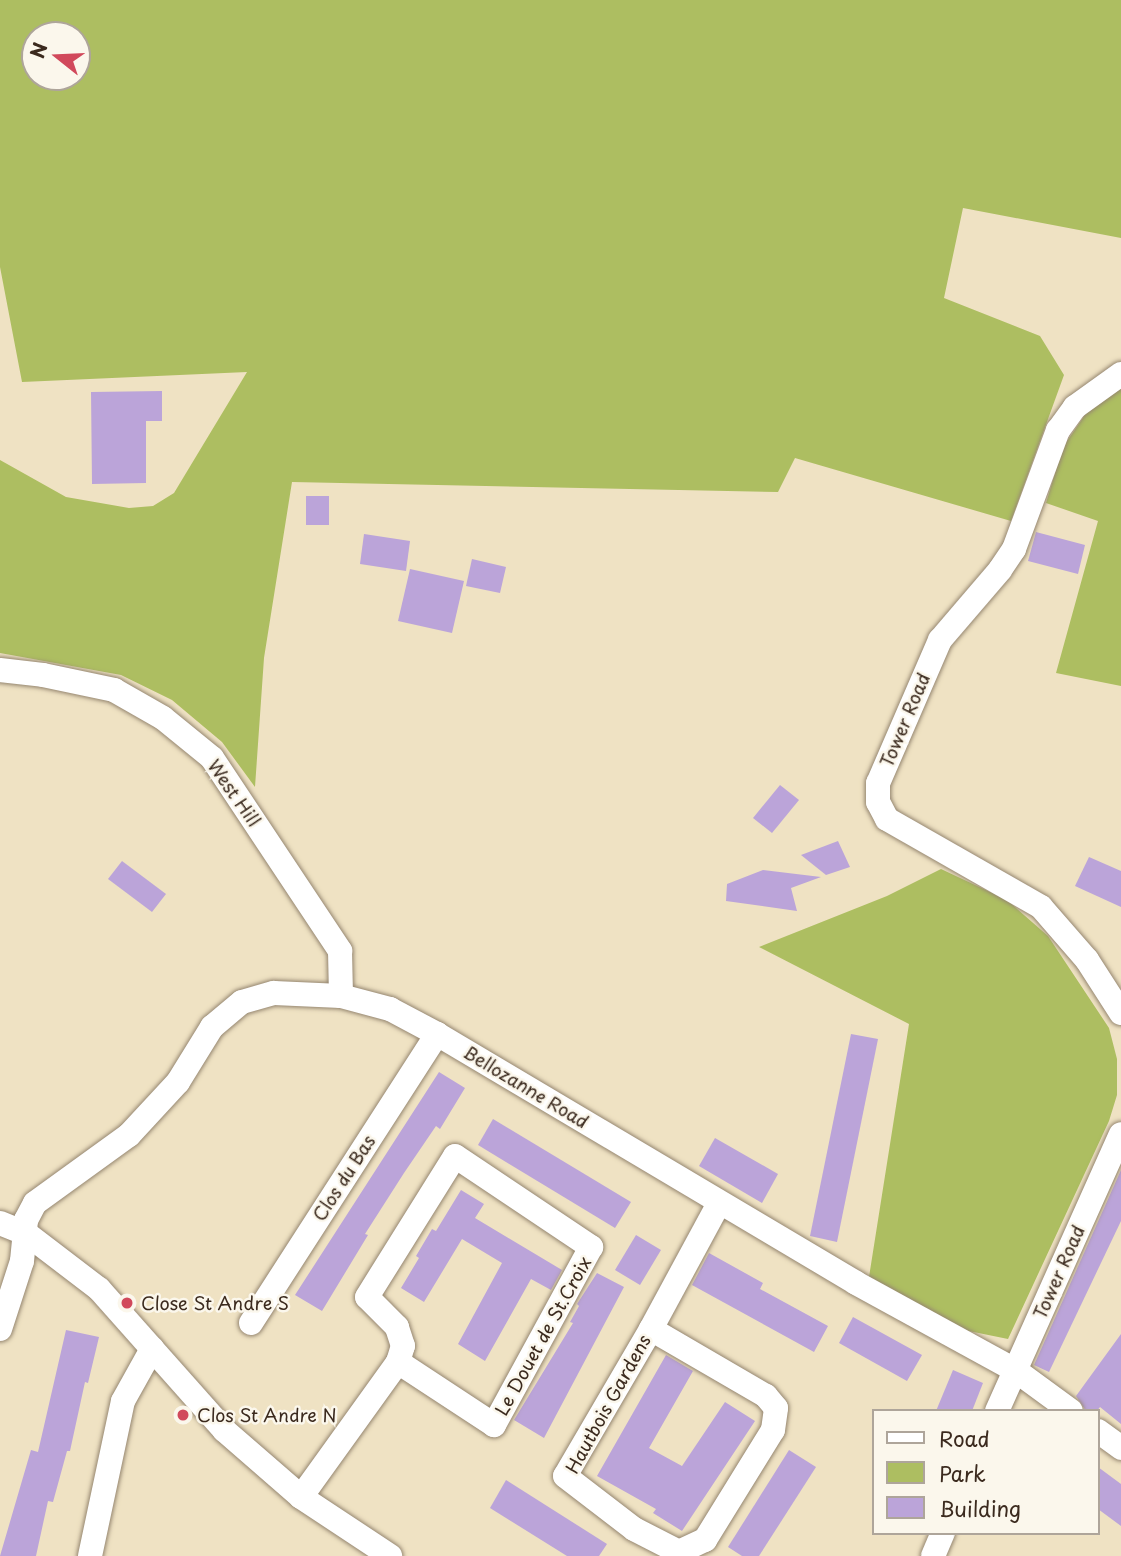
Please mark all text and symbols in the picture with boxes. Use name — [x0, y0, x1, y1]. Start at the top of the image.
north arrow — [21, 21, 91, 91]
text: N — [22, 39, 54, 62]
street label: Tower Road — [876, 670, 934, 770]
street label: West Hill — [203, 755, 265, 831]
street label: Bellozanne Road — [459, 1041, 593, 1133]
street label: Clos du Bas — [308, 1130, 380, 1226]
street label: Tower Road — [1029, 1222, 1089, 1322]
street label: Le Douet de St.Croix — [490, 1252, 596, 1420]
place label: Close St Andre S — [141, 1292, 288, 1314]
marker: Close St Andre S — [119, 1295, 135, 1311]
street label: Hautbois Gardens — [561, 1332, 655, 1476]
place label: Clos St Andre N — [197, 1404, 337, 1426]
marker: Clos St Andre N — [175, 1407, 191, 1423]
legend — [872, 1409, 1100, 1535]
text: Road — [939, 1422, 990, 1454]
text: Park — [939, 1457, 986, 1489]
text: Building — [939, 1492, 1021, 1524]

